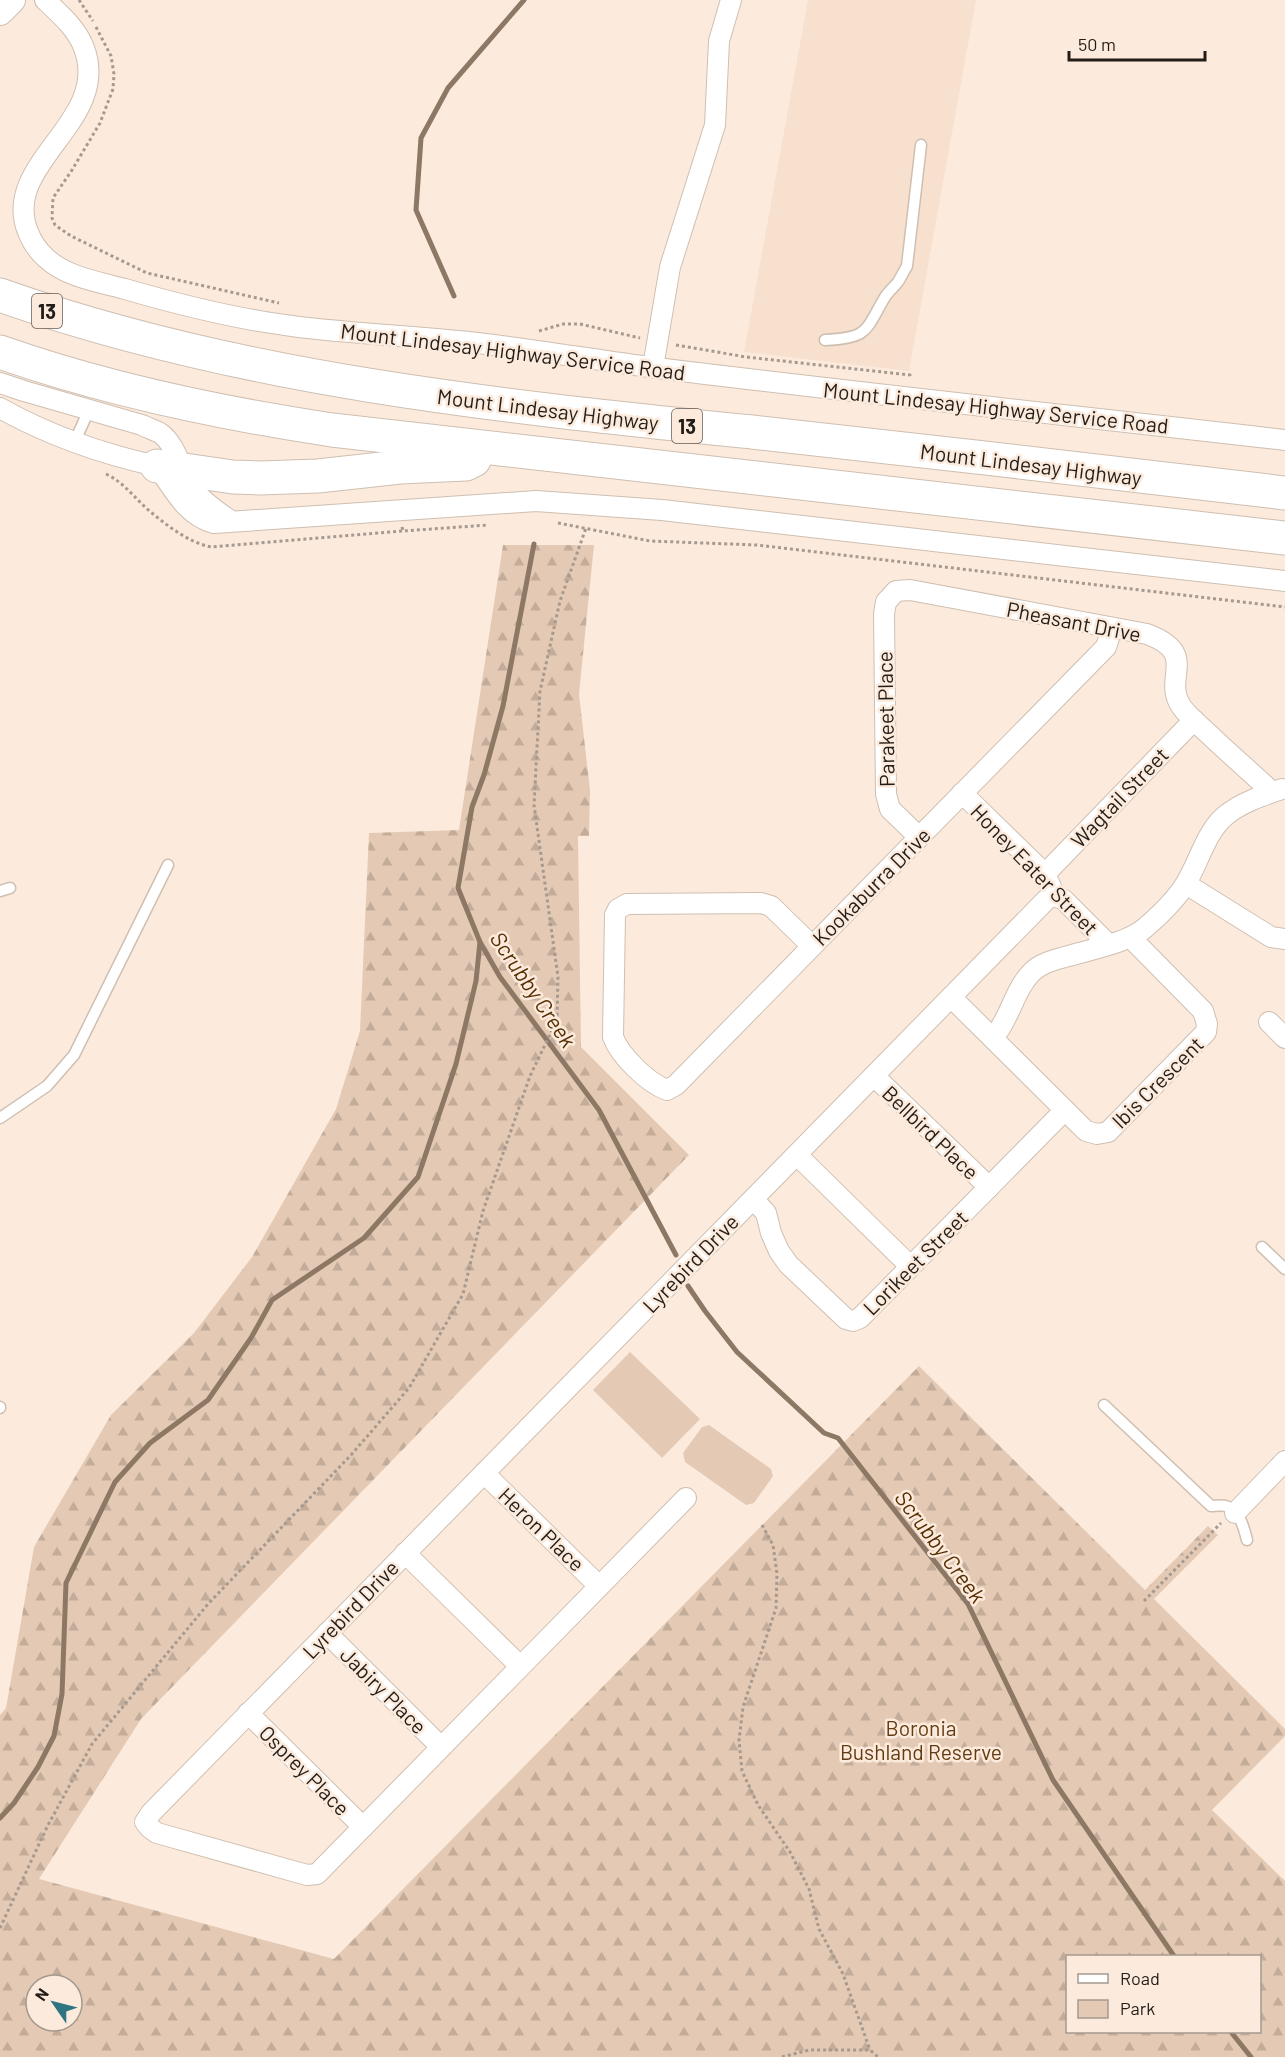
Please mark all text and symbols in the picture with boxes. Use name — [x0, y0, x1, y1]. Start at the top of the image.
scale bar — [1069, 24, 1206, 62]
text: 50 m — [1078, 33, 1116, 55]
road number: 13 — [32, 294, 62, 328]
street label: Mount Lindesay Highway Service Road — [339, 317, 687, 385]
street label: Mount Lindesay Highway Service Road — [822, 376, 1170, 438]
street label: Mount Lindesay Highway — [436, 383, 661, 435]
road number: 13 — [672, 409, 702, 443]
street label: Mount Lindesay Highway — [919, 438, 1144, 490]
street label: Pheasant Drive — [1005, 596, 1143, 646]
street label: Parakeet Place — [871, 651, 899, 787]
street label: Wagtail Street — [1065, 742, 1173, 852]
street label: Honey Eater Street — [966, 798, 1104, 940]
street label: Kookaburra Drive — [807, 822, 935, 950]
water label: Scrubby Creek — [486, 926, 582, 1052]
street label: Ibis Crescent — [1106, 1031, 1208, 1133]
street label: Bellbird Place — [878, 1080, 984, 1184]
street label: Lorikeet Street — [857, 1204, 973, 1320]
street label: Lyrebird Drive — [637, 1209, 743, 1317]
street label: Heron Place — [494, 1482, 590, 1576]
water label: Scrubby Creek — [890, 1485, 992, 1608]
street label: Lyrebird Drive — [297, 1555, 403, 1663]
street label: Jabiry Place — [336, 1642, 432, 1738]
park label: Boronia Bushland Reserve — [840, 1715, 1002, 1764]
street label: Osprey Place — [255, 1720, 355, 1820]
legend — [1066, 1955, 1261, 2033]
text: Road — [1120, 1967, 1160, 1989]
north arrow — [24, 1973, 84, 2033]
text: N — [30, 1984, 52, 2004]
text: Park — [1120, 1997, 1155, 2019]

